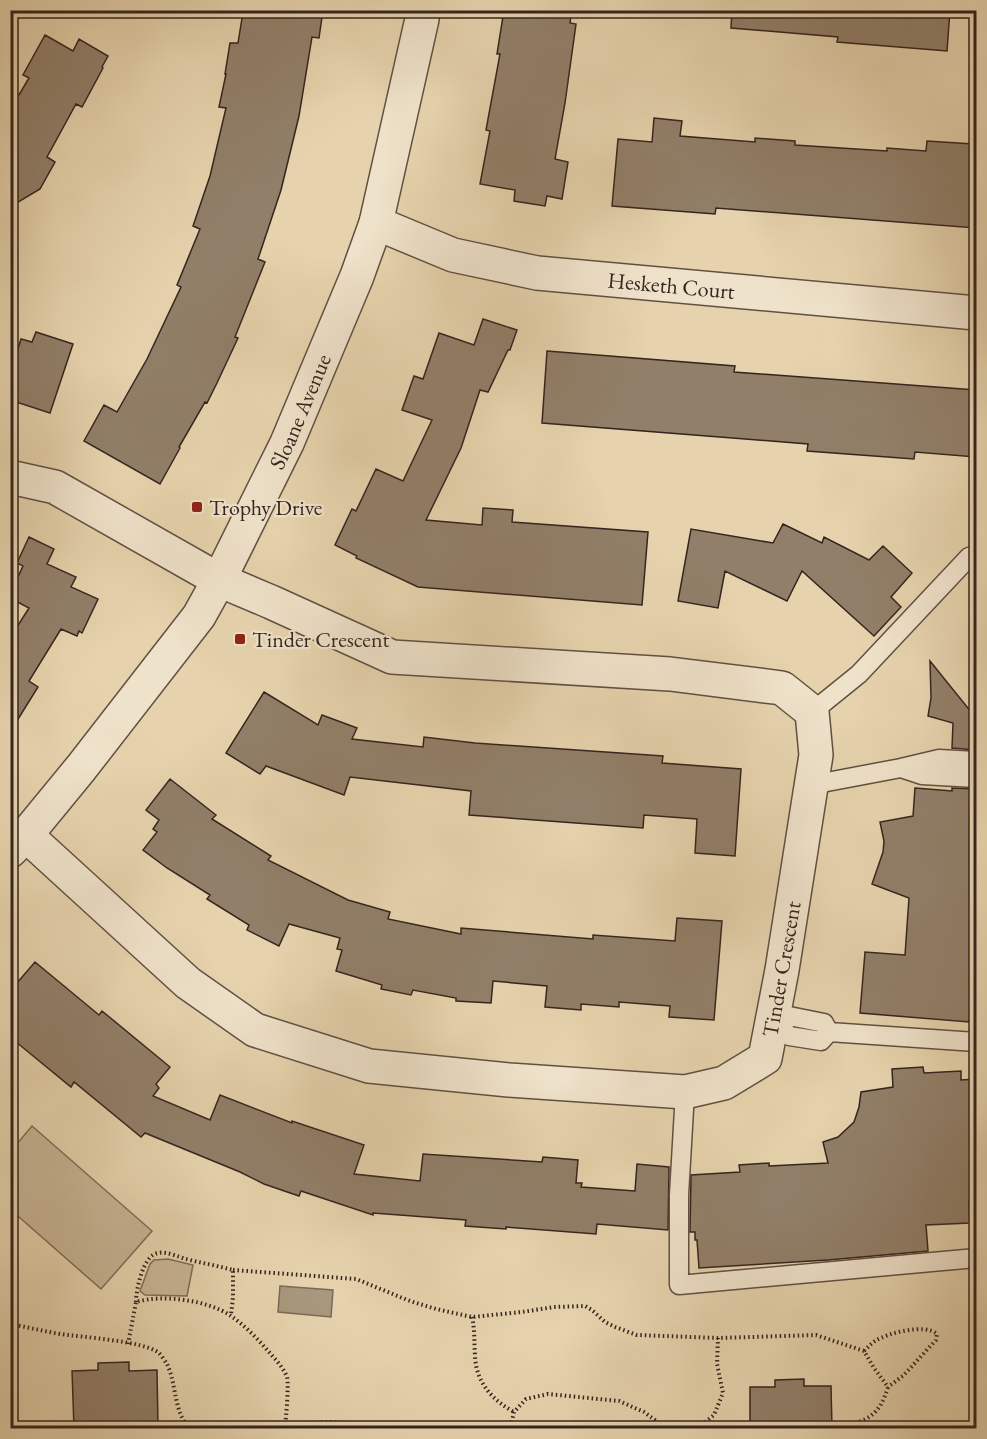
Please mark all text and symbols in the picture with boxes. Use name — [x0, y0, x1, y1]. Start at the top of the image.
street label: Hesketh Court — [606, 265, 736, 306]
street label: Sloane Avenue — [262, 349, 338, 474]
place label: Trophy Drive — [209, 493, 323, 522]
marker: Trophy Drive — [190, 500, 204, 514]
place label: Tinder Crescent — [252, 625, 390, 654]
marker: Tinder Crescent — [233, 632, 247, 646]
street label: Tinder Crescent — [755, 899, 808, 1039]

